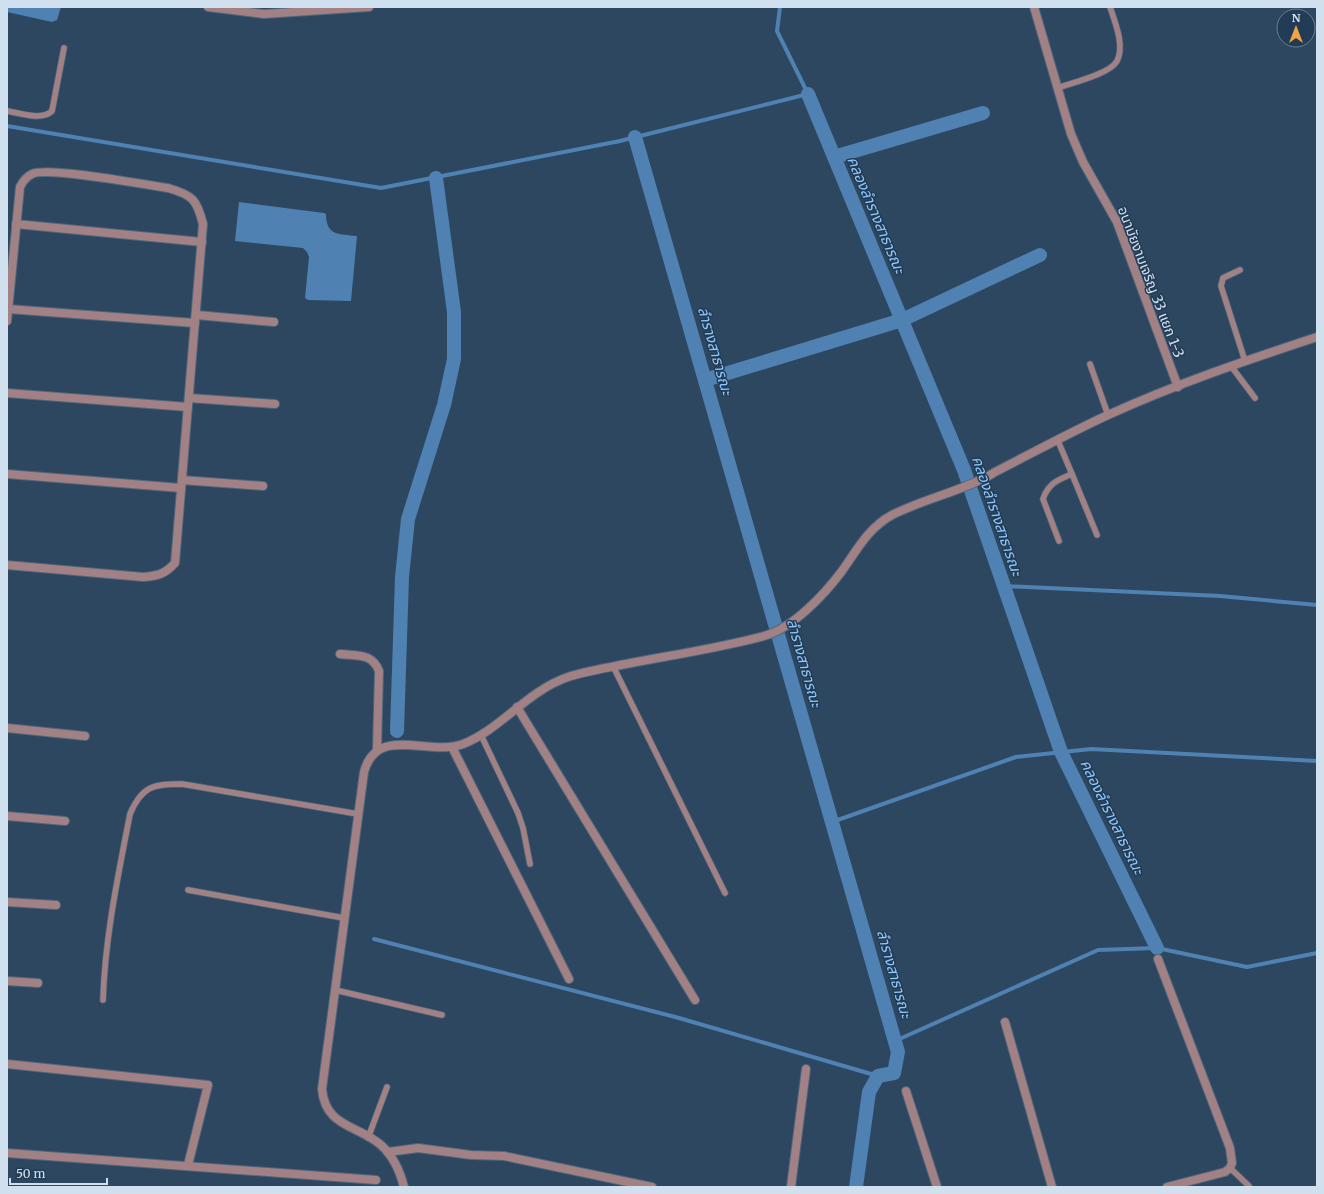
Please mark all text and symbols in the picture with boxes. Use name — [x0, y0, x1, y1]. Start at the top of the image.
north arrow — [1276, 8, 1316, 48]
text: N — [1292, 11, 1301, 25]
water label: คลองลำรางสาธารณะ — [843, 153, 910, 278]
street label: อนามัยงามเจริญ 33 แยก 1-3 — [1114, 204, 1188, 360]
water label: ลำรางสาธารณะ — [694, 304, 738, 399]
water label: คลองลำรางสาธารณะ — [968, 453, 1028, 580]
water label: ลำรางสาธารณะ — [783, 616, 827, 711]
water label: คลองลำรางสาธารณะ — [1076, 756, 1149, 879]
water label: ลำรางสาธารณะ — [873, 927, 917, 1022]
scale bar — [10, 1160, 107, 1186]
text: 50 m — [16, 1166, 45, 1181]

